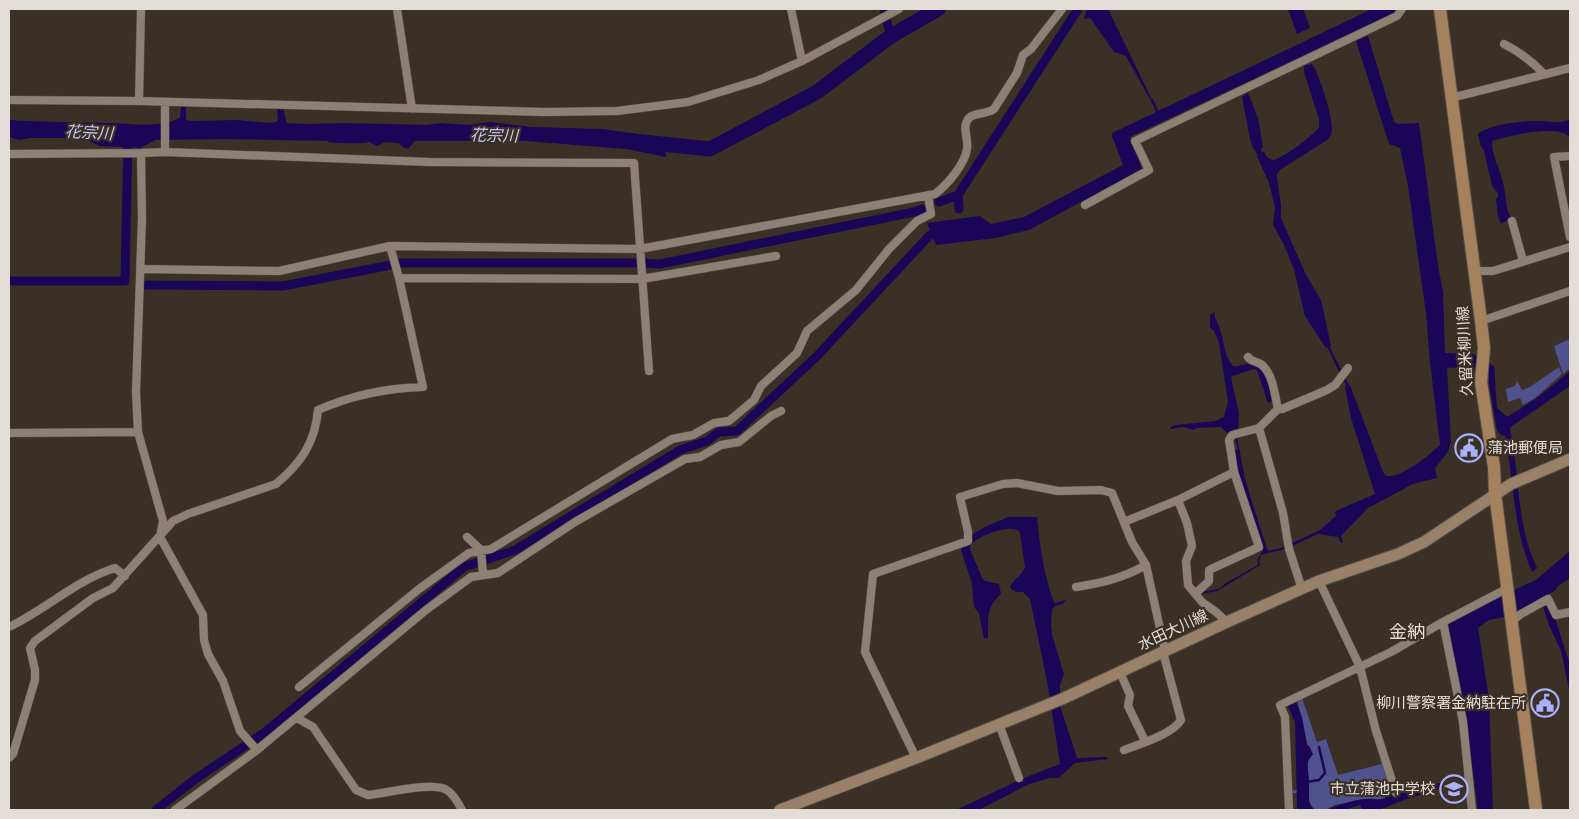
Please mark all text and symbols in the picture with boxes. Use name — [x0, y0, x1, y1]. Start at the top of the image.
water label: 花宗川 — [64, 121, 115, 145]
water label: 花宗川 — [470, 125, 520, 147]
street label: 久留米柳川線 — [1453, 306, 1477, 396]
public building icon: 蒲池郵便局 — [1454, 433, 1484, 463]
place label: 蒲池郵便局 — [1488, 438, 1563, 458]
street label: 水田大川線 — [1135, 605, 1211, 655]
district label: 金納 — [1389, 620, 1425, 644]
public building icon: 柳川警察署金納駐在所 — [1530, 688, 1560, 718]
place label: 柳川警察署金納駐在所 — [1376, 693, 1526, 713]
school or university icon: 市立蒲池中学校 — [1439, 774, 1469, 804]
place label: 市立蒲池中学校 — [1330, 779, 1435, 799]

